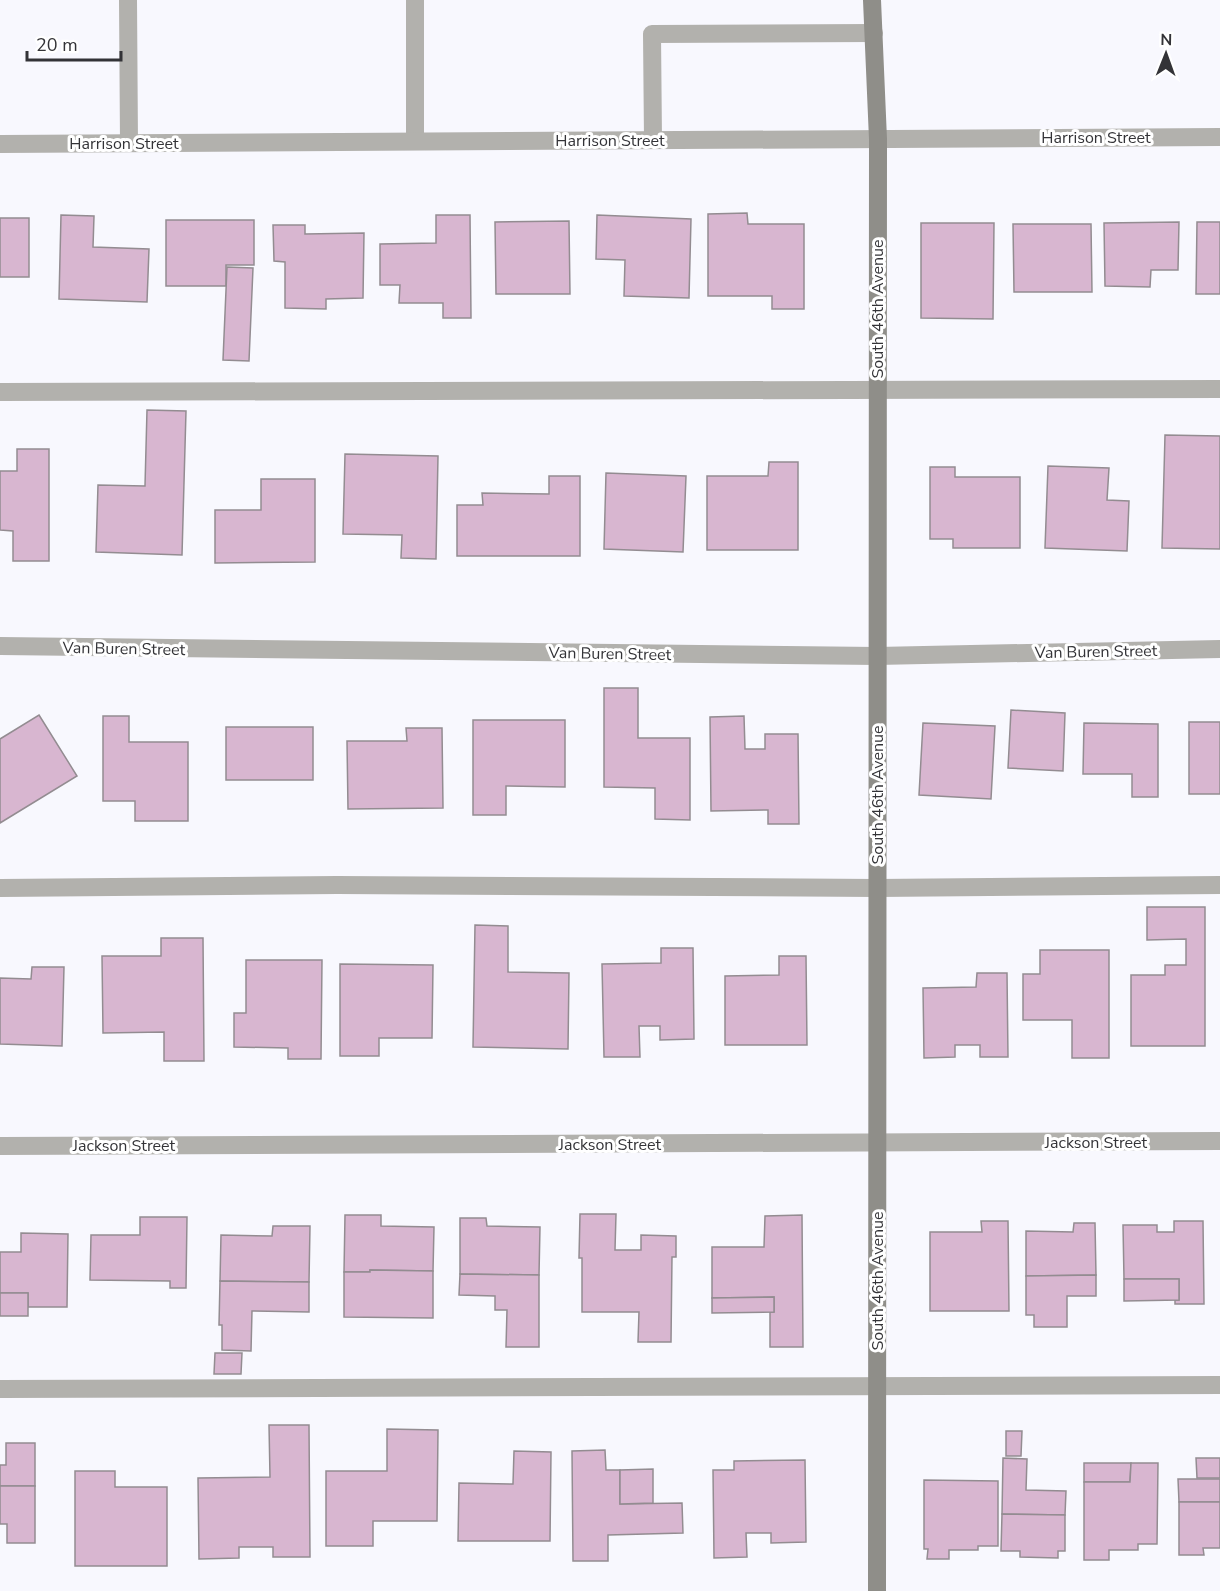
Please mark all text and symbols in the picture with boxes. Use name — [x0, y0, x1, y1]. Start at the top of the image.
scale bar — [27, 24, 122, 62]
north arrow — [1136, 24, 1196, 84]
text: N — [1160, 29, 1172, 51]
text: 20 m — [36, 33, 78, 57]
street label: Harrison Street — [1041, 127, 1151, 149]
street label: Harrison Street — [555, 130, 665, 152]
street label: Harrison Street — [69, 133, 179, 155]
street label: South 46th Avenue — [867, 240, 889, 378]
street label: Van Buren Street — [62, 637, 186, 661]
street label: Van Buren Street — [1034, 640, 1158, 664]
street label: Van Buren Street — [548, 642, 672, 666]
street label: South 46th Avenue — [867, 726, 889, 864]
street label: Jackson Street — [1044, 1132, 1148, 1154]
street label: Jackson Street — [558, 1134, 662, 1156]
street label: Jackson Street — [72, 1135, 176, 1157]
street label: South 46th Avenue — [867, 1212, 889, 1350]

